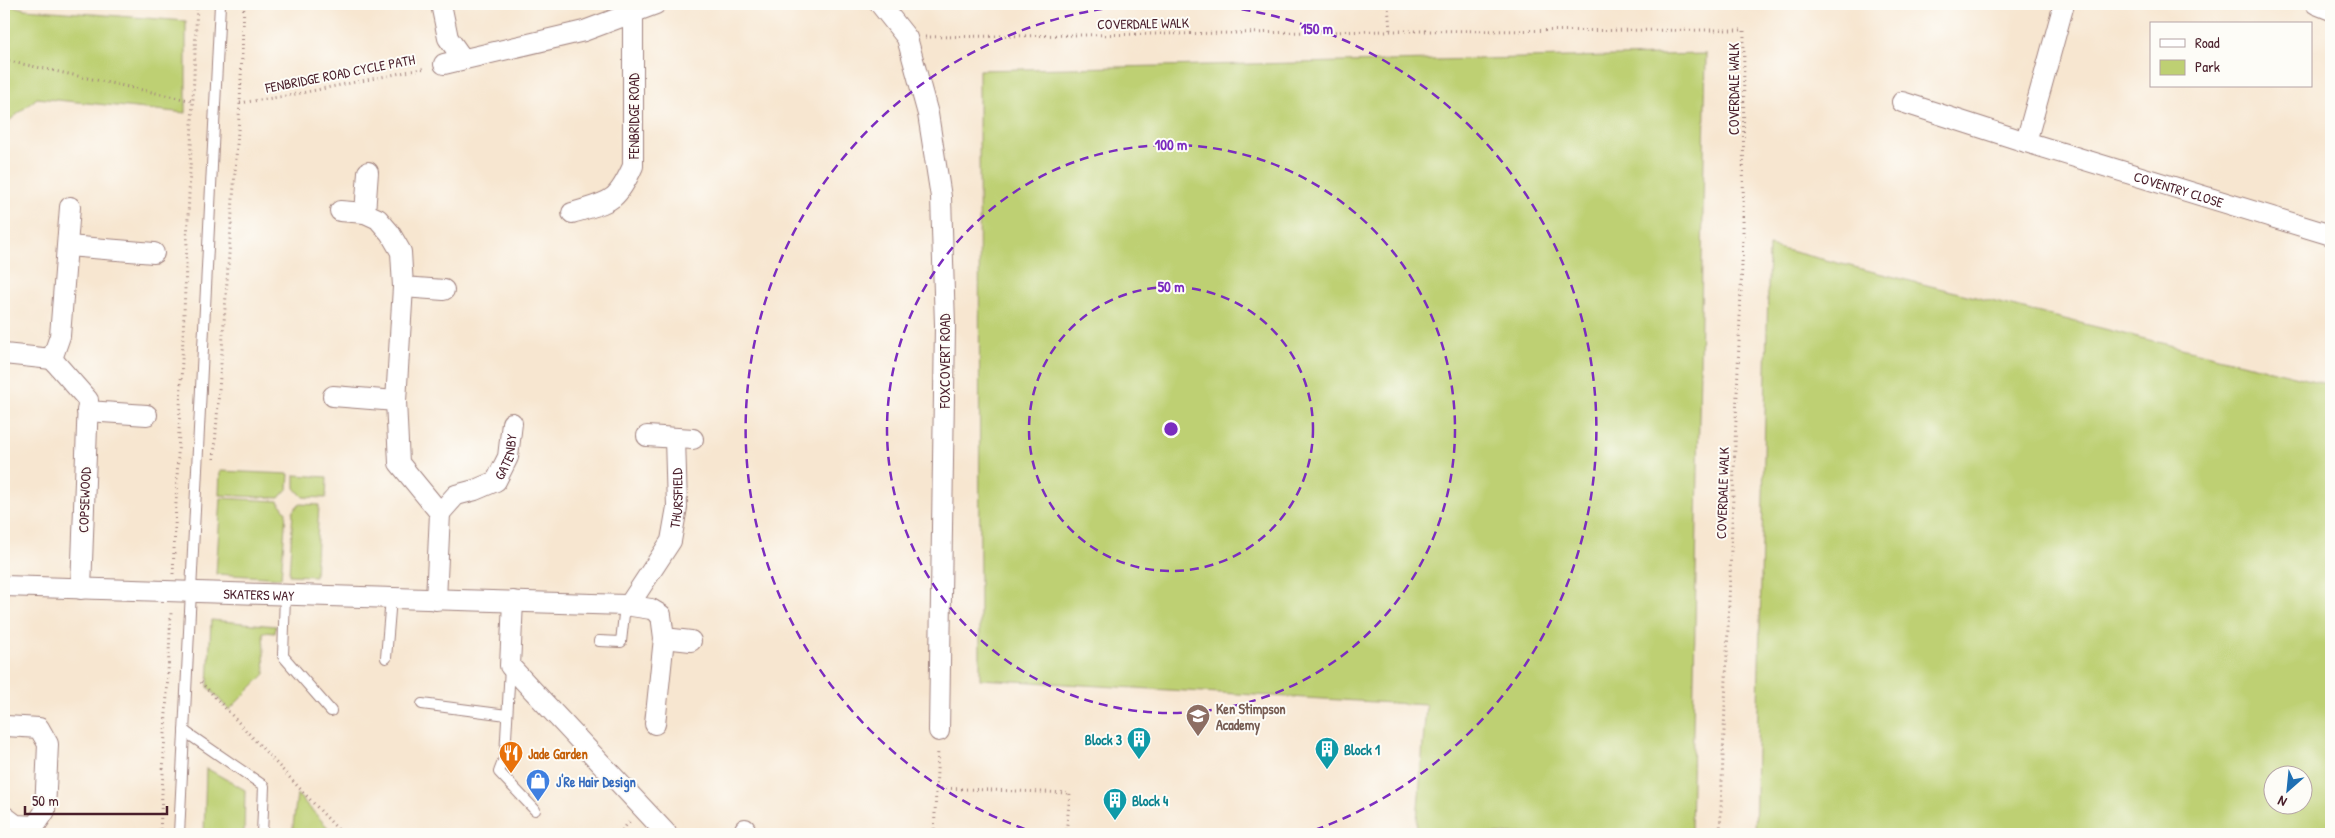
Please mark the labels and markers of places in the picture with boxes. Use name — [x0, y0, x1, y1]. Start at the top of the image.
centre of rings — [1162, 420, 1180, 438]
place label: Ken Stimpson Academy — [1216, 699, 1286, 736]
school or university icon: Ken Stimpson Academy — [1185, 703, 1211, 737]
building icon: Block 3 — [1126, 726, 1152, 760]
place label: Block 3 — [1085, 730, 1123, 749]
building icon: Block 1 — [1314, 736, 1340, 770]
restaurant icon: Jade Garden — [498, 740, 524, 774]
place label: Block 1 — [1344, 740, 1380, 759]
place label: Jade Garden — [528, 744, 588, 763]
shop icon: J'Re Hair Design — [525, 768, 551, 802]
place label: J'Re Hair Design — [556, 772, 636, 793]
building icon: Block 4 — [1102, 787, 1128, 821]
place label: Block 4 — [1132, 791, 1169, 810]

